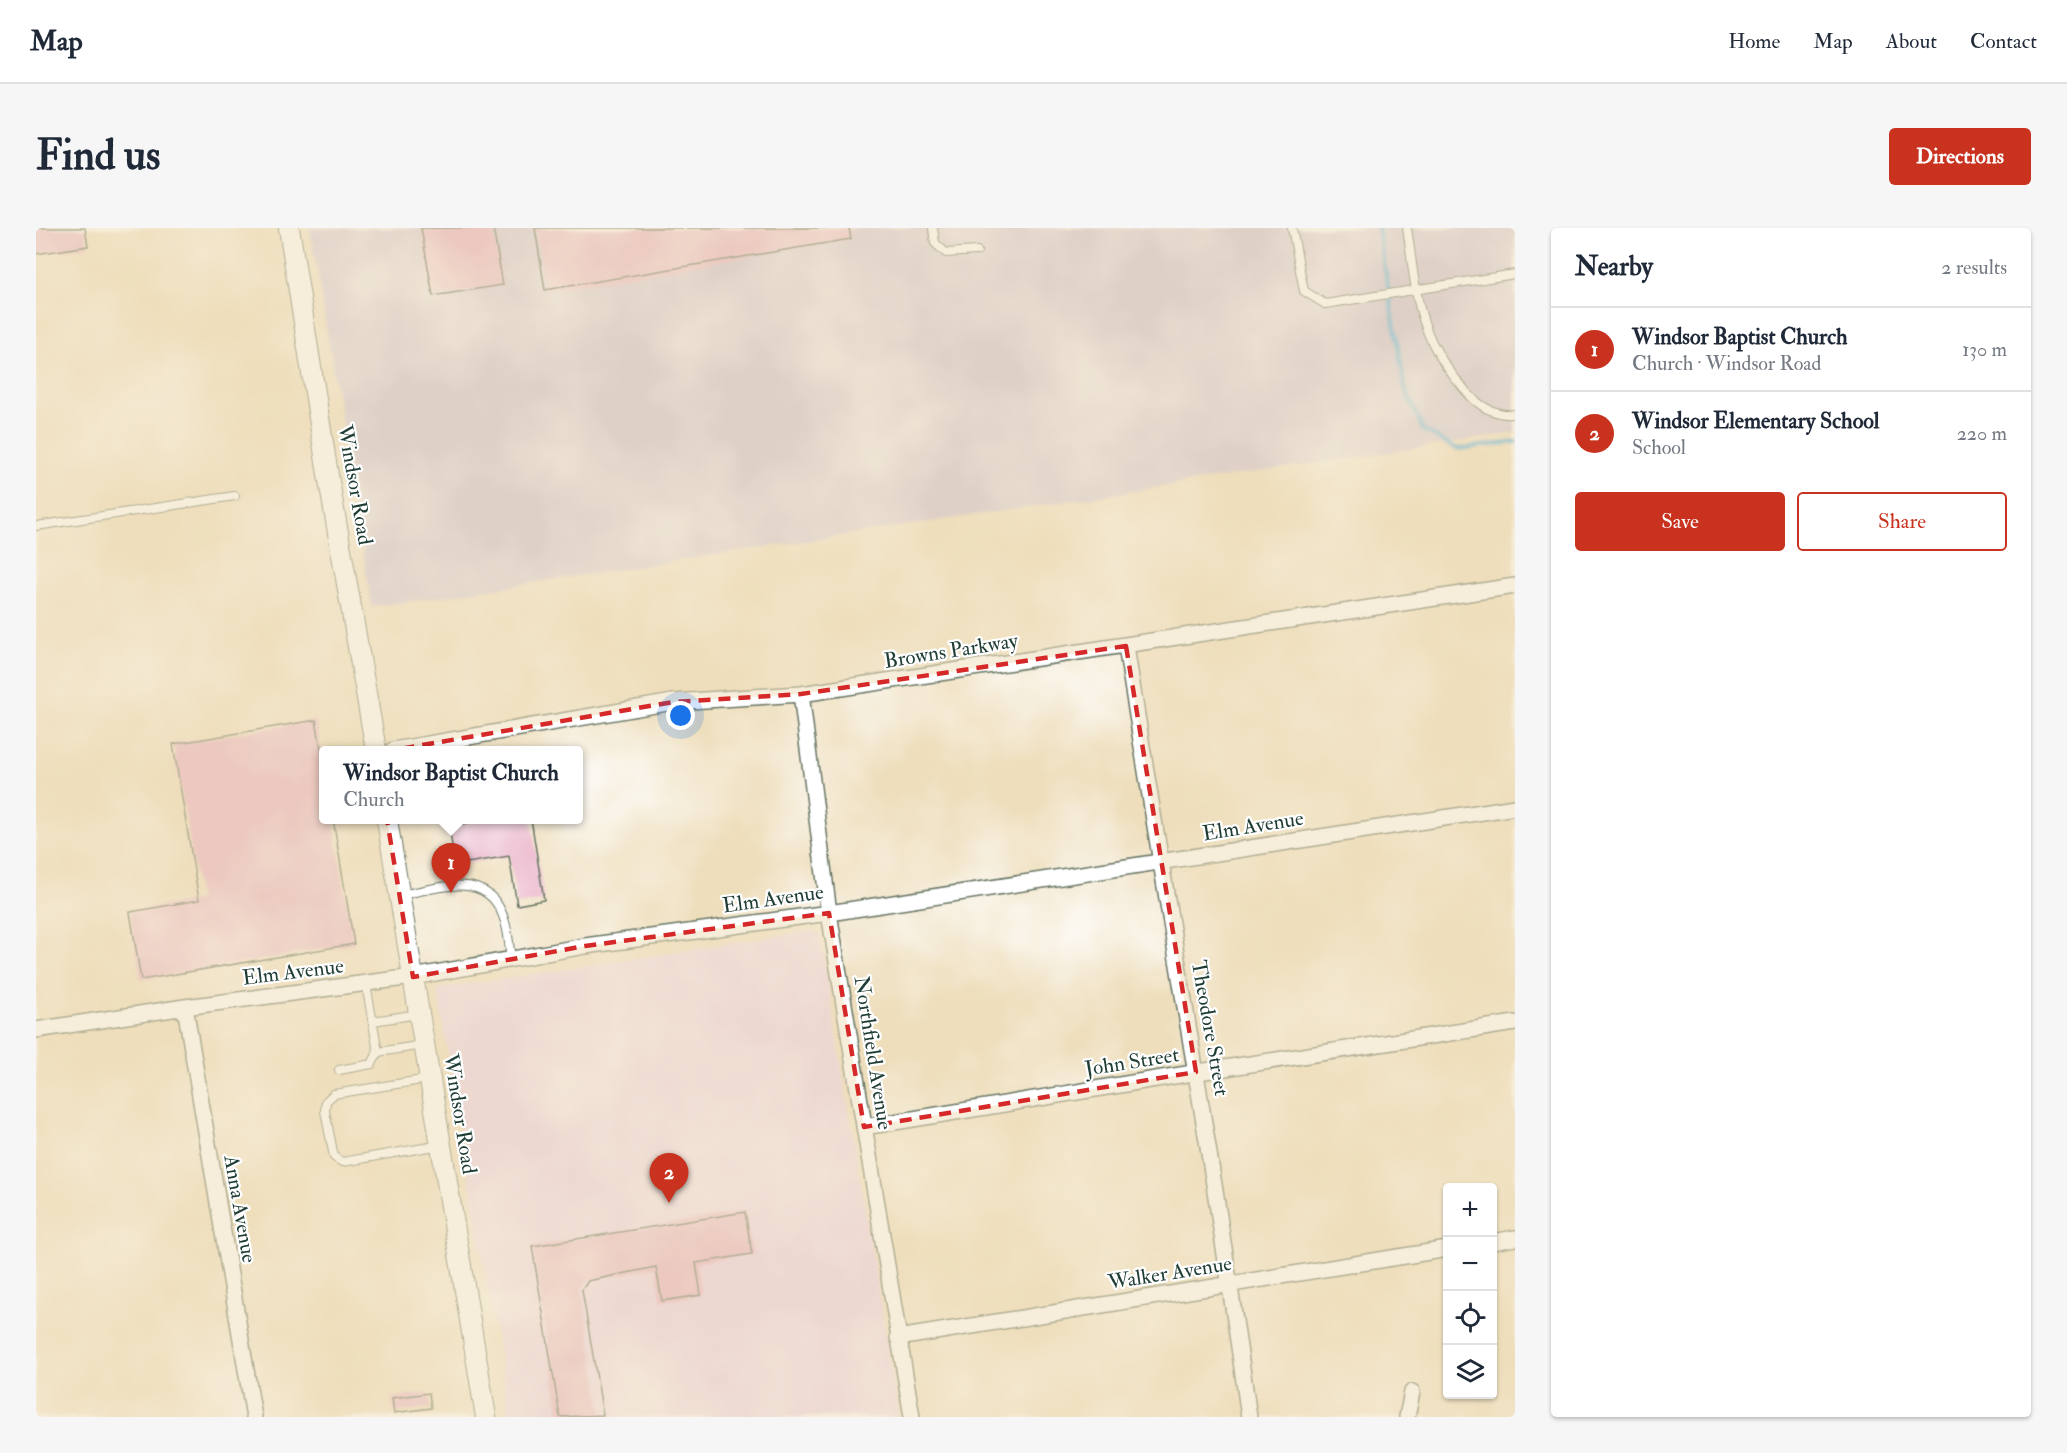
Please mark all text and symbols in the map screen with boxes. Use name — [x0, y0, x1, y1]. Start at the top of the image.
text: Map — [30, 24, 83, 59]
text: Home — [1728, 28, 1780, 55]
text: Map — [1813, 28, 1853, 55]
text: About — [1886, 28, 1937, 55]
text: Contact — [1970, 28, 2037, 55]
button: Directions — [1889, 128, 2031, 185]
text: Find us — [36, 130, 160, 182]
text: Nearby — [1575, 251, 1653, 283]
text: 2 results — [1941, 255, 2007, 280]
text: Windsor Baptist Church — [1632, 323, 1848, 351]
text: 1 — [1591, 337, 1598, 362]
text: 130 m — [1962, 337, 2007, 362]
text: Church · Windsor Road — [1632, 351, 1821, 376]
text: Windsor Elementary School — [1632, 407, 1879, 435]
text: 2 — [1589, 421, 1600, 446]
text: 220 m — [1957, 421, 2007, 446]
street label: Windsor Road — [331, 422, 379, 548]
text: School — [1632, 435, 1686, 460]
button: Save — [1575, 492, 1785, 551]
button: Share — [1797, 492, 2007, 551]
street label: Browns Parkway — [882, 627, 1021, 675]
your location — [666, 701, 695, 730]
popup — [319, 746, 583, 824]
text: Windsor Baptist Church — [343, 759, 559, 787]
text: Church — [343, 787, 404, 812]
street label: Elm Avenue — [1201, 805, 1306, 847]
pin: 1 — [432, 844, 470, 893]
street label: Elm Avenue — [721, 879, 826, 919]
street label: Elm Avenue — [241, 952, 345, 992]
street label: Theodore Street — [1185, 958, 1235, 1098]
street label: Northfield Avenue — [848, 974, 899, 1132]
street label: John Street — [1082, 1041, 1181, 1083]
street label: Windsor Road — [437, 1051, 483, 1177]
street label: Anna Avenue — [217, 1152, 263, 1265]
pin: 2 — [650, 1154, 688, 1203]
map controls — [1443, 1183, 1497, 1399]
button: + — [1443, 1183, 1497, 1237]
button: − — [1443, 1237, 1497, 1291]
street label: Walker Avenue — [1105, 1250, 1234, 1296]
button: locate — [1443, 1291, 1497, 1345]
button: layers — [1443, 1345, 1497, 1399]

